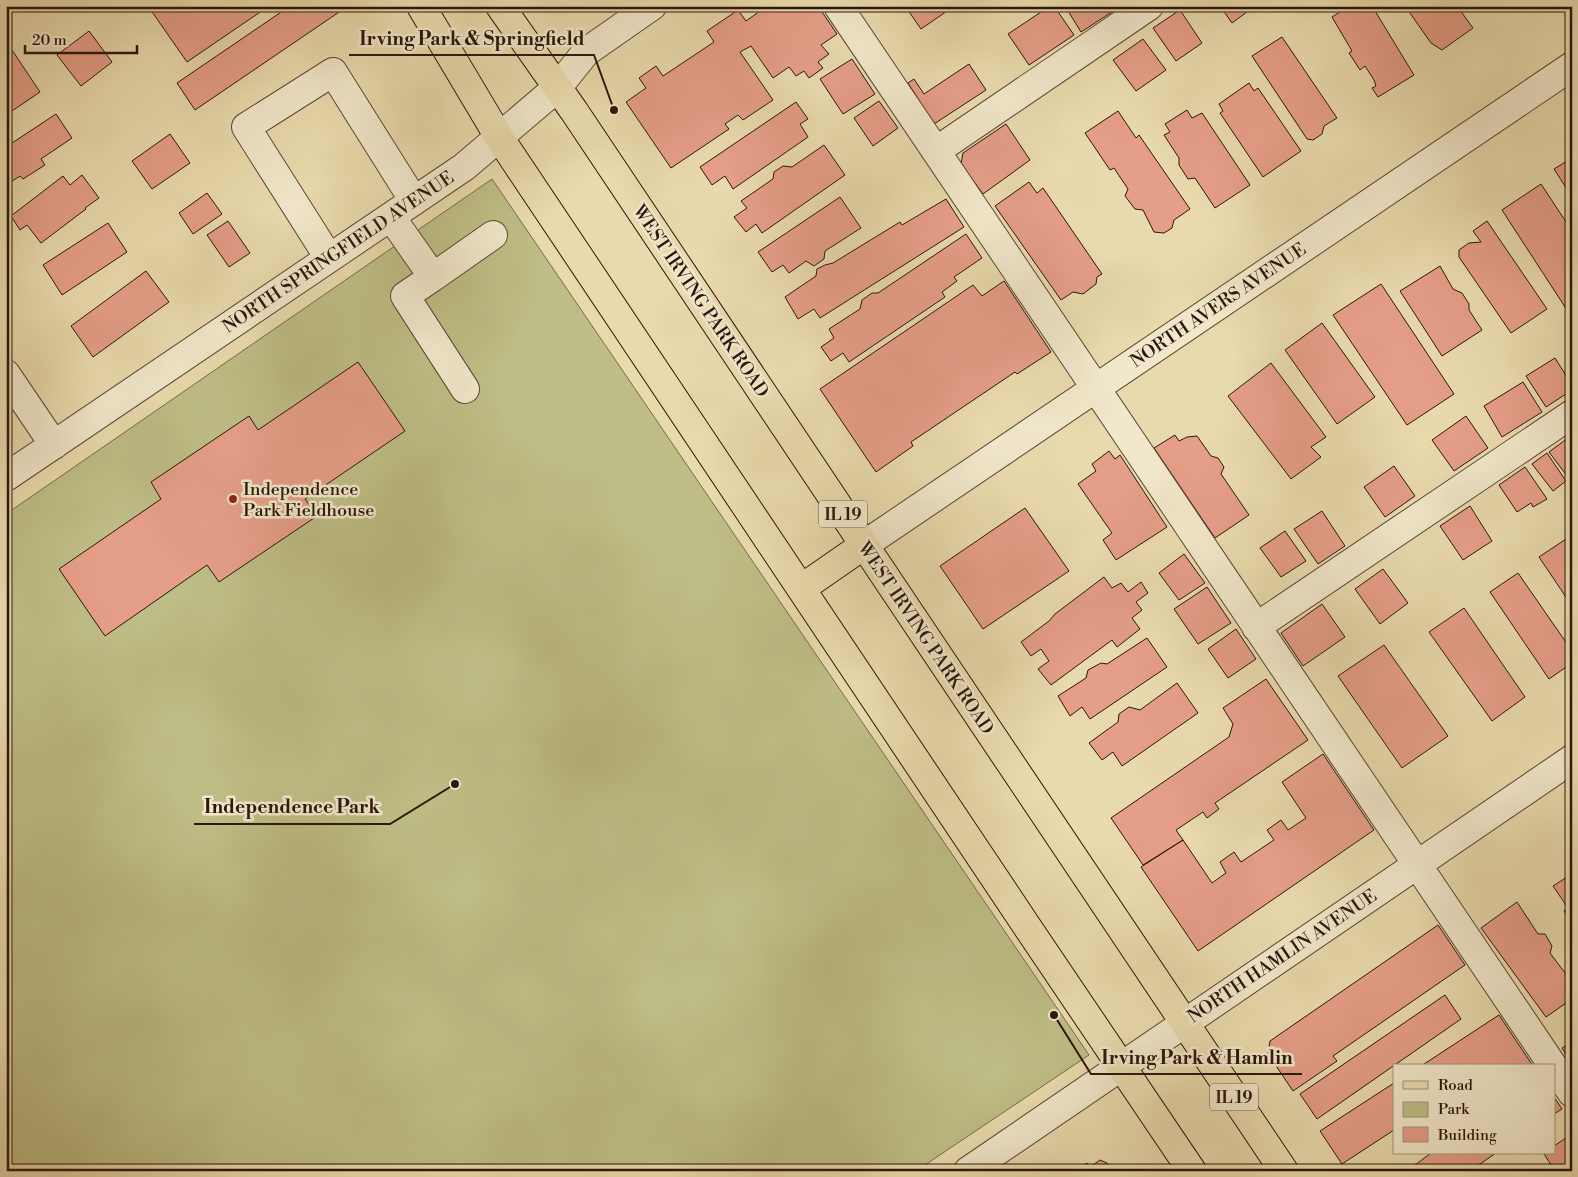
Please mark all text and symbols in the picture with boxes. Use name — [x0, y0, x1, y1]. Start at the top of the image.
callout: Irving Park & Springfield — [349, 21, 594, 55]
scale bar — [25, 22, 138, 54]
text: Irving Park & Springfield — [359, 27, 585, 51]
text: 20 m — [32, 31, 67, 50]
street label: NORTH SPRINGFIELD AVENUE — [218, 166, 458, 339]
street label: WEST IRVING PARK ROAD — [627, 200, 774, 402]
street label: NORTH AVERS AVENUE — [1126, 238, 1311, 373]
place label: Independence Park Fieldhouse — [243, 478, 374, 522]
marker: Independence Park Fieldhouse — [227, 493, 239, 505]
road number: IL 19 — [819, 500, 867, 528]
street label: WEST IRVING PARK ROAD — [852, 537, 999, 739]
callout: Independence Park — [194, 790, 390, 824]
text: Independence Park — [204, 795, 380, 819]
street label: NORTH HAMLIN AVENUE — [1183, 884, 1381, 1028]
callout: Irving Park & Hamlin — [1091, 1040, 1302, 1074]
text: Irving Park & Hamlin — [1101, 1046, 1293, 1070]
legend — [1393, 1064, 1556, 1154]
text: Road — [1438, 1076, 1473, 1095]
road number: IL 19 — [1210, 1084, 1258, 1110]
text: Park — [1438, 1100, 1470, 1119]
text: Building — [1437, 1126, 1497, 1145]

